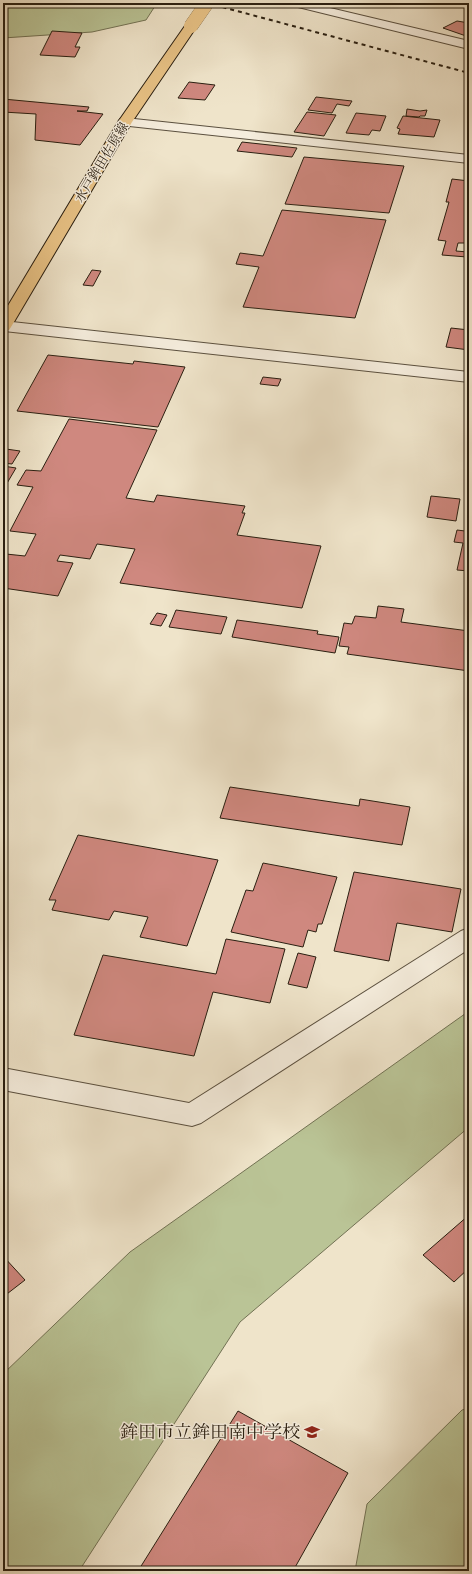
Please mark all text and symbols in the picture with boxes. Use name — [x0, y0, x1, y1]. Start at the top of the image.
street label: 水戸鉾田佐原線 — [72, 119, 132, 206]
place label: 鉾田市立鉾田南中学校 — [120, 1422, 300, 1444]
school or university icon: 鉾田市立鉾田南中学校 — [303, 1423, 321, 1441]

